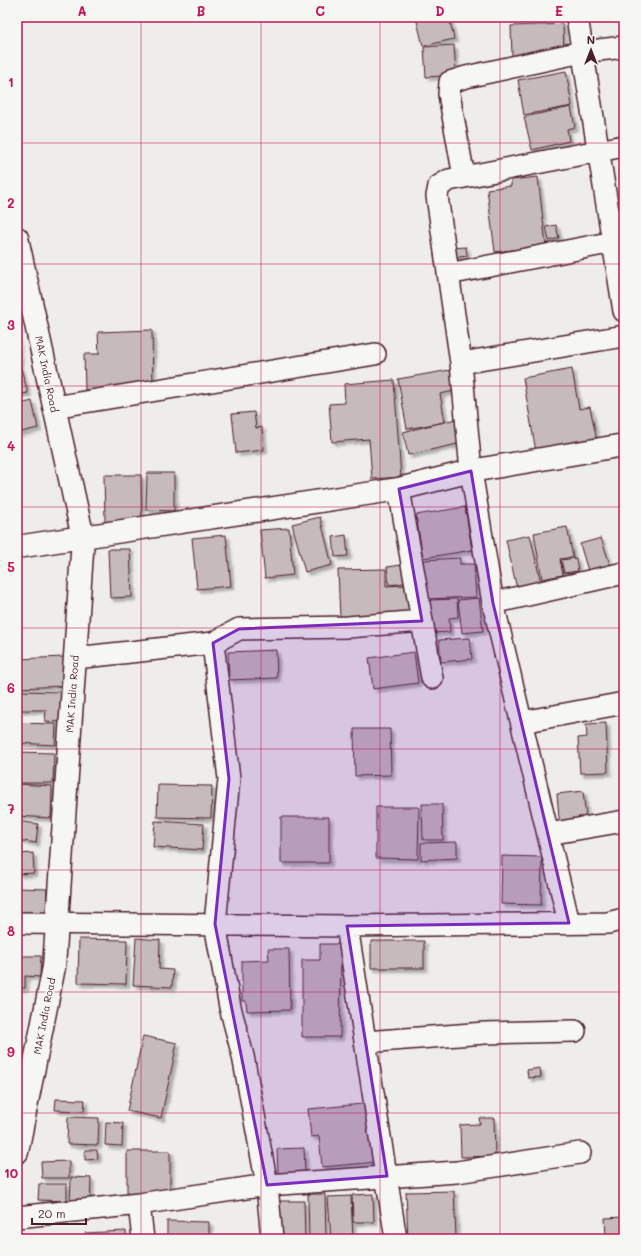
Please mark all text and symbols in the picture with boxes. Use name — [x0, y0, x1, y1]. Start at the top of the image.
text: A — [77, 2, 87, 19]
text: B — [197, 2, 206, 19]
text: C — [315, 2, 325, 19]
text: D — [435, 2, 445, 19]
text: E — [555, 2, 563, 19]
north arrow — [571, 30, 611, 70]
text: N — [587, 32, 595, 47]
text: 1 — [8, 73, 14, 90]
text: 2 — [7, 194, 15, 211]
text: 3 — [7, 316, 15, 333]
street label: MAK India Road — [32, 334, 62, 414]
text: 4 — [7, 437, 15, 454]
text: 5 — [7, 558, 15, 575]
street label: MAK India Road — [62, 655, 82, 733]
text: 6 — [7, 679, 15, 696]
text: 7 — [7, 800, 15, 817]
text: 8 — [7, 922, 15, 939]
street label: MAK India Road — [30, 976, 58, 1056]
text: 9 — [7, 1043, 15, 1060]
text: 10 — [4, 1164, 18, 1181]
scale bar — [32, 1200, 86, 1226]
text: 20 m — [38, 1205, 66, 1221]

